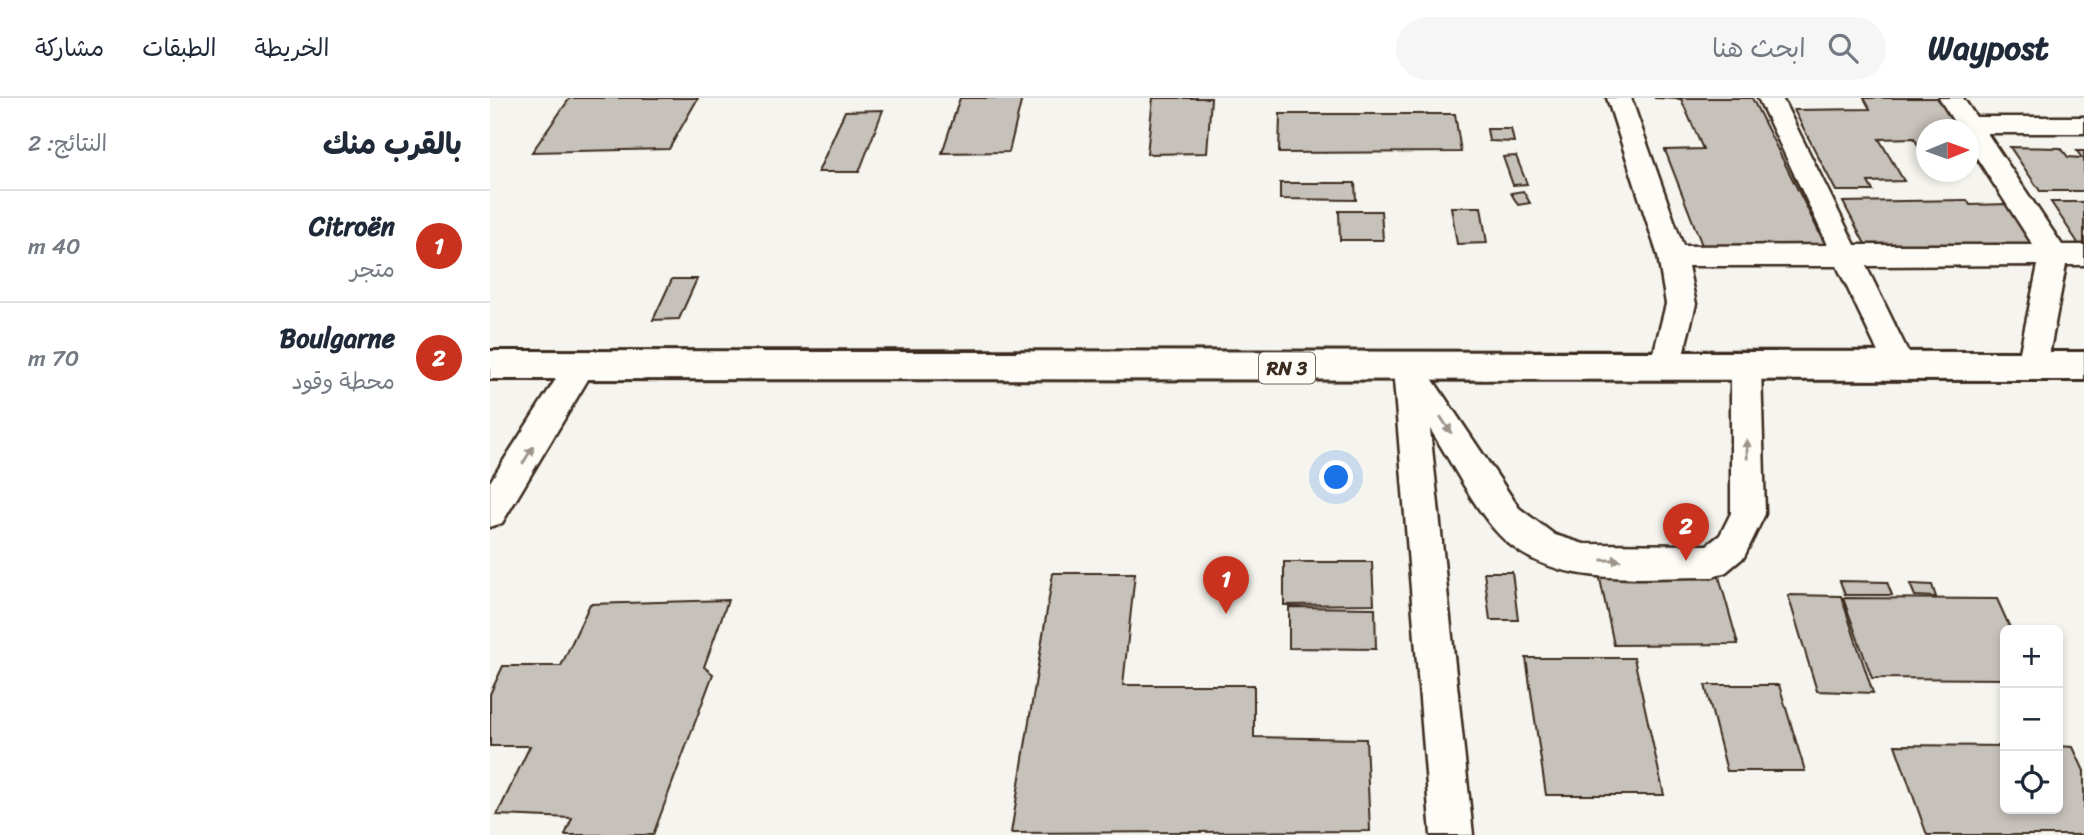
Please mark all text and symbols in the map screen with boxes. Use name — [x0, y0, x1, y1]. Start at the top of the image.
search box — [1396, 17, 1886, 80]
text: Waypost — [1928, 19, 2049, 77]
text: ابحث هنا — [1712, 25, 1806, 71]
text: مشاركة — [35, 27, 104, 69]
text: الطبقات — [142, 27, 217, 69]
text: الخريطة — [255, 27, 329, 69]
icon: search — [1824, 29, 1862, 67]
text: بالقرب منك — [323, 117, 462, 171]
north arrow — [1916, 119, 1979, 182]
text: النتائج: 2 — [28, 123, 107, 164]
text: Citroën — [309, 203, 395, 249]
text: 40 m — [28, 226, 81, 267]
text: 1 — [434, 226, 444, 267]
text: متجر — [350, 249, 395, 290]
text: Boulgarne — [280, 315, 395, 361]
text: 70 m — [28, 338, 79, 379]
text: 2 — [432, 338, 446, 379]
road number: RN 3 — [1259, 352, 1315, 384]
text: محطة وقود — [292, 361, 395, 402]
one-way arrow — [1439, 416, 1452, 435]
one-way arrow — [1741, 438, 1753, 460]
one-way arrow — [521, 446, 534, 465]
your location — [1319, 460, 1353, 494]
pin: 2 — [1663, 503, 1709, 561]
one-way arrow — [1600, 554, 1622, 566]
pin: 1 — [1203, 556, 1249, 614]
map controls — [2000, 625, 2063, 814]
button: + — [2000, 625, 2063, 688]
button: − — [2000, 688, 2063, 751]
button: locate — [2000, 751, 2063, 814]

